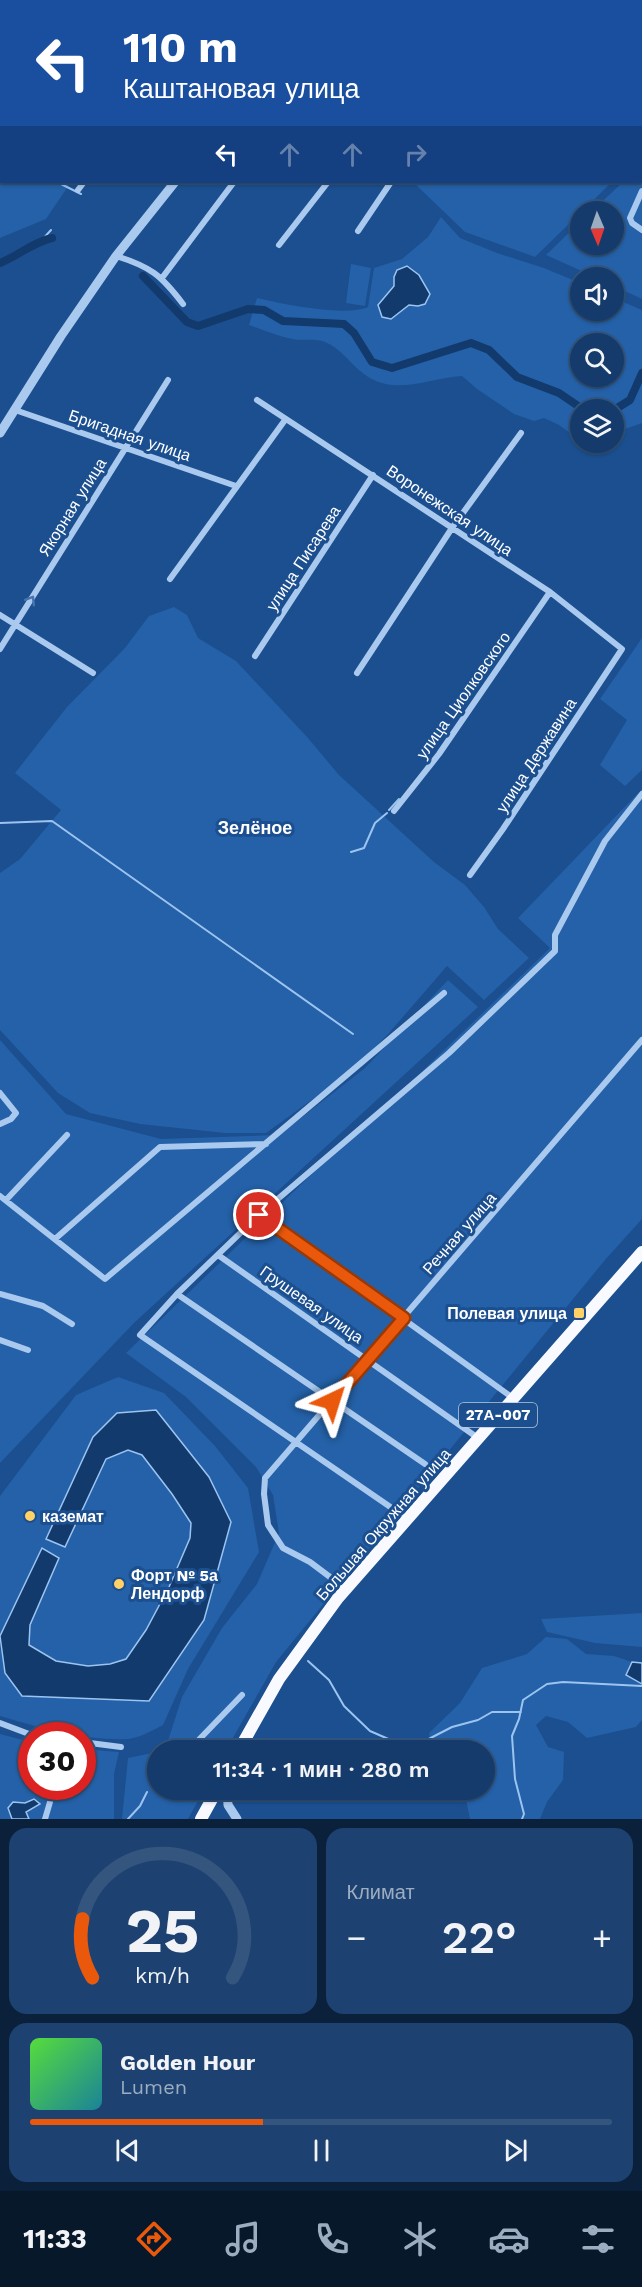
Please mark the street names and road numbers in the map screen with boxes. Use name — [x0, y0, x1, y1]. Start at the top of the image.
street label: Бригадная улица — [66, 406, 193, 465]
street label: Якорная улица — [35, 454, 110, 560]
street label: Воронежская улица — [383, 461, 516, 560]
street label: улица Писарева — [262, 502, 345, 615]
street label: улица Циолковского — [412, 628, 515, 763]
street label: улица Державина — [492, 694, 581, 816]
street label: Речная улица — [419, 1188, 500, 1278]
street label: Грушевая улица — [256, 1262, 367, 1347]
road number: 27А-007 — [459, 1403, 537, 1427]
street label: Большая Окружная улица — [312, 1444, 455, 1604]

